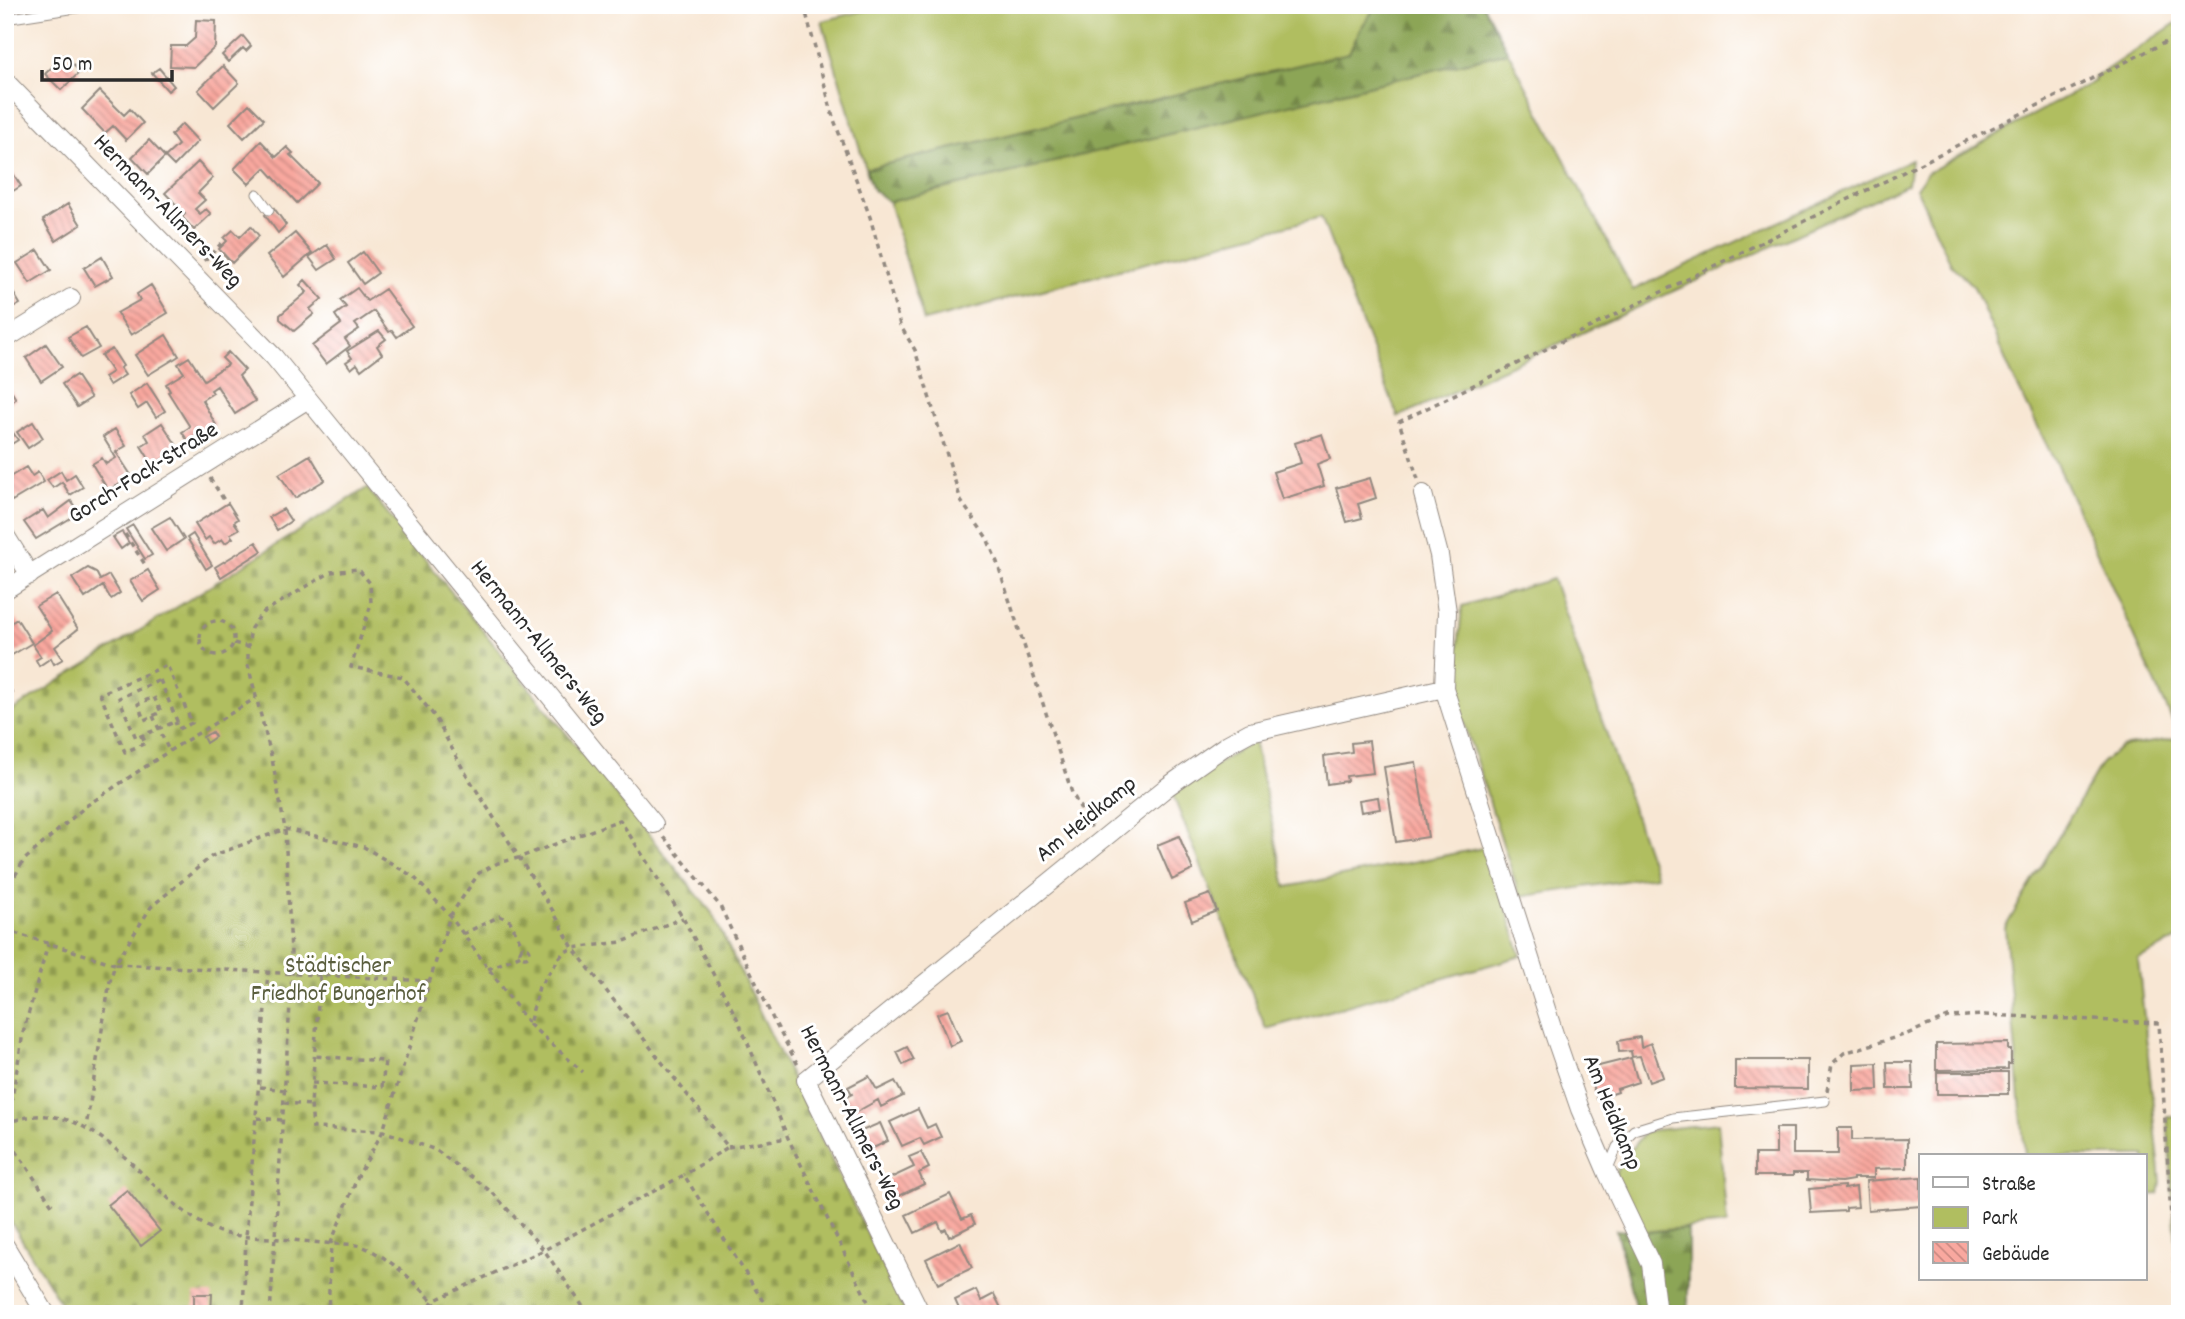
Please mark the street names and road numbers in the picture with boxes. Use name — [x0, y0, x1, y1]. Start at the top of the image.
street label: Hermann-Allmers-Weg — [84, 127, 250, 297]
street label: Gorch-Fock-Straße — [62, 414, 226, 534]
street label: Hermann-Allmers-Weg — [461, 553, 615, 733]
street label: Am Heidkamp — [1029, 768, 1145, 872]
street label: Hermann-Allmers-Weg — [790, 1020, 912, 1216]
street label: Am Heidkamp — [1572, 1050, 1650, 1176]

